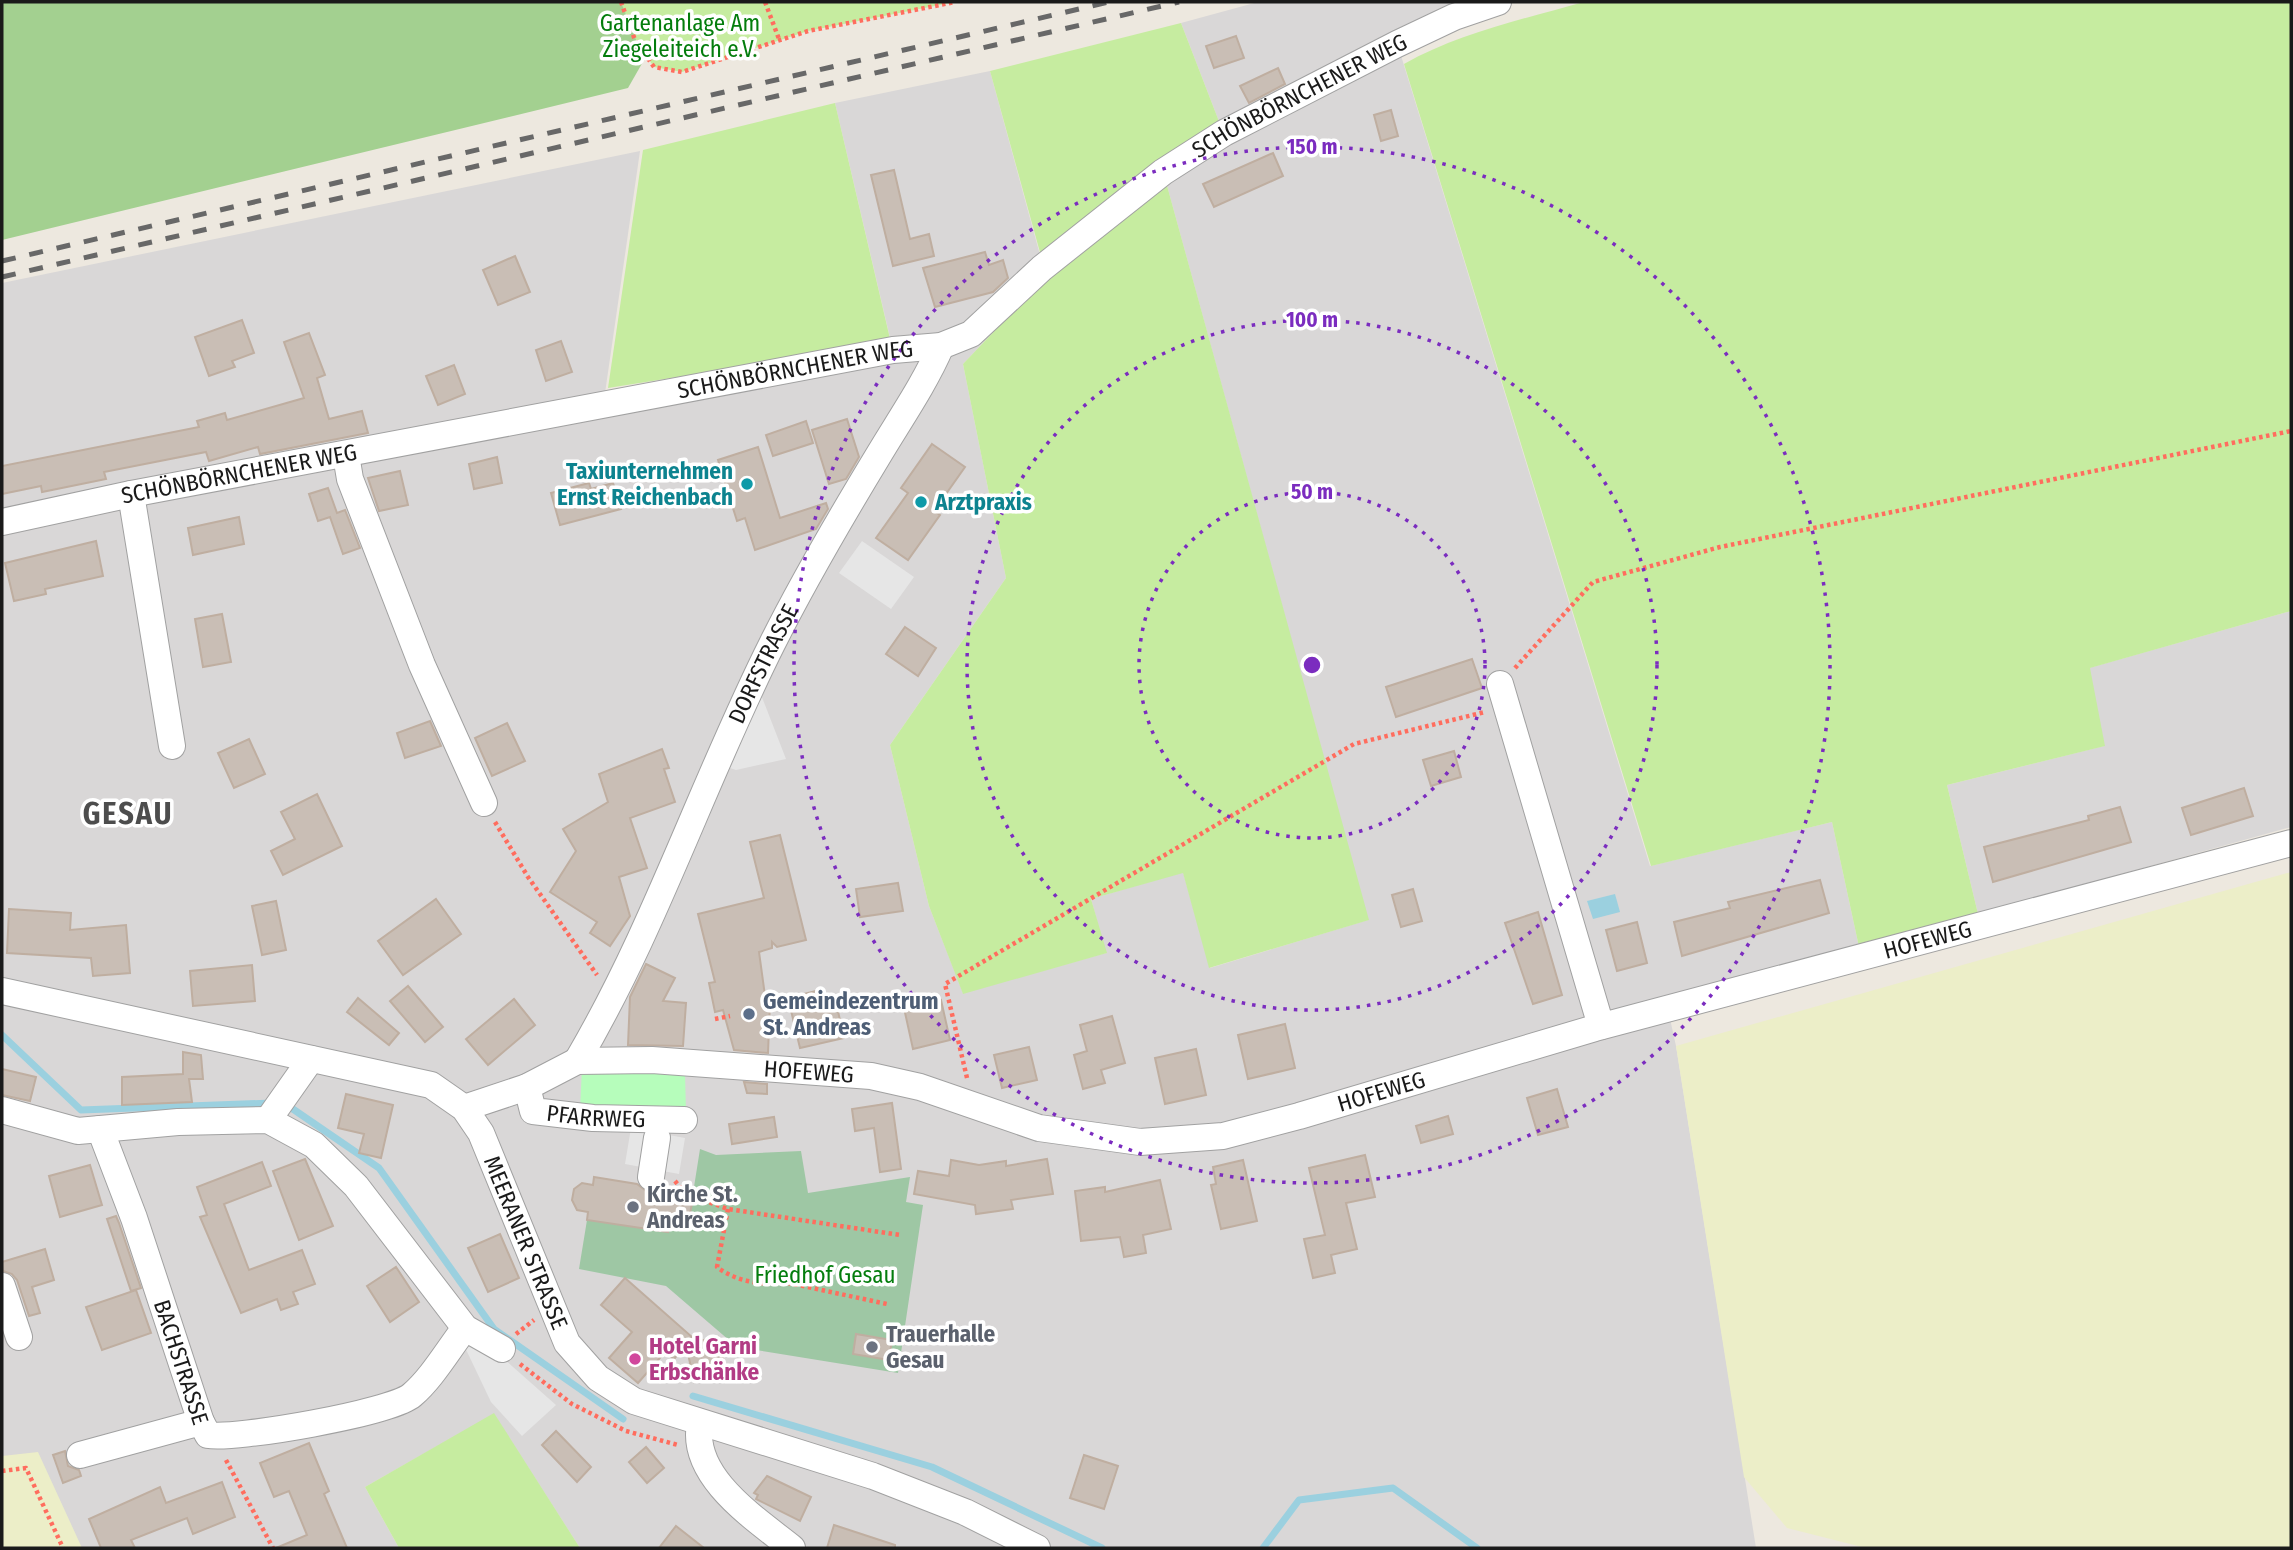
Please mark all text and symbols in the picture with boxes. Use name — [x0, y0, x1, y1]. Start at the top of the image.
park label: Gartenanlage Am Ziegeleiteich e.V. — [600, 9, 760, 63]
street label: SCHÖNBÖRNCHENER WEG — [1187, 27, 1411, 164]
text: 150 m — [1286, 134, 1338, 160]
text: 100 m — [1286, 307, 1338, 333]
street label: SCHÖNBÖRNCHENER WEG — [675, 334, 914, 404]
street label: SCHÖNBÖRNCHENER WEG — [119, 438, 359, 510]
place label: Taxiunternehmen Ernst Reichenbach — [557, 457, 733, 511]
marker: Taxiunternehmen Ernst Reichenbach — [739, 476, 755, 492]
text: 50 m — [1291, 479, 1333, 505]
place label: Arztpraxis — [934, 488, 1032, 516]
marker: Arztpraxis — [913, 494, 929, 510]
street label: DORFSTRASSE — [722, 599, 804, 728]
centre of rings — [1300, 653, 1324, 677]
district label: GESAU — [83, 796, 173, 832]
street label: HOFEWEG — [1880, 915, 1975, 965]
place label: Gemeindezentrum St. Andreas — [763, 987, 939, 1041]
marker: Gemeindezentrum St. Andreas — [741, 1006, 757, 1022]
street label: HOFEWEG — [763, 1054, 855, 1089]
street label: HOFEWEG — [1334, 1065, 1428, 1118]
street label: PFARRWEG — [545, 1099, 646, 1133]
street label: MEERANER STRASSE — [478, 1152, 574, 1333]
place label: Kirche St. Andreas — [646, 1180, 738, 1234]
marker: Kirche St. Andreas — [625, 1199, 641, 1215]
park label: Friedhof Gesau — [755, 1261, 895, 1289]
street label: BACHSTRASSE — [148, 1296, 215, 1428]
place label: Trauerhalle Gesau — [886, 1320, 995, 1374]
place label: Hotel Garni Erbschänke — [649, 1332, 760, 1386]
marker: Trauerhalle Gesau — [864, 1339, 880, 1355]
marker: Hotel Garni Erbschänke — [627, 1351, 643, 1367]

